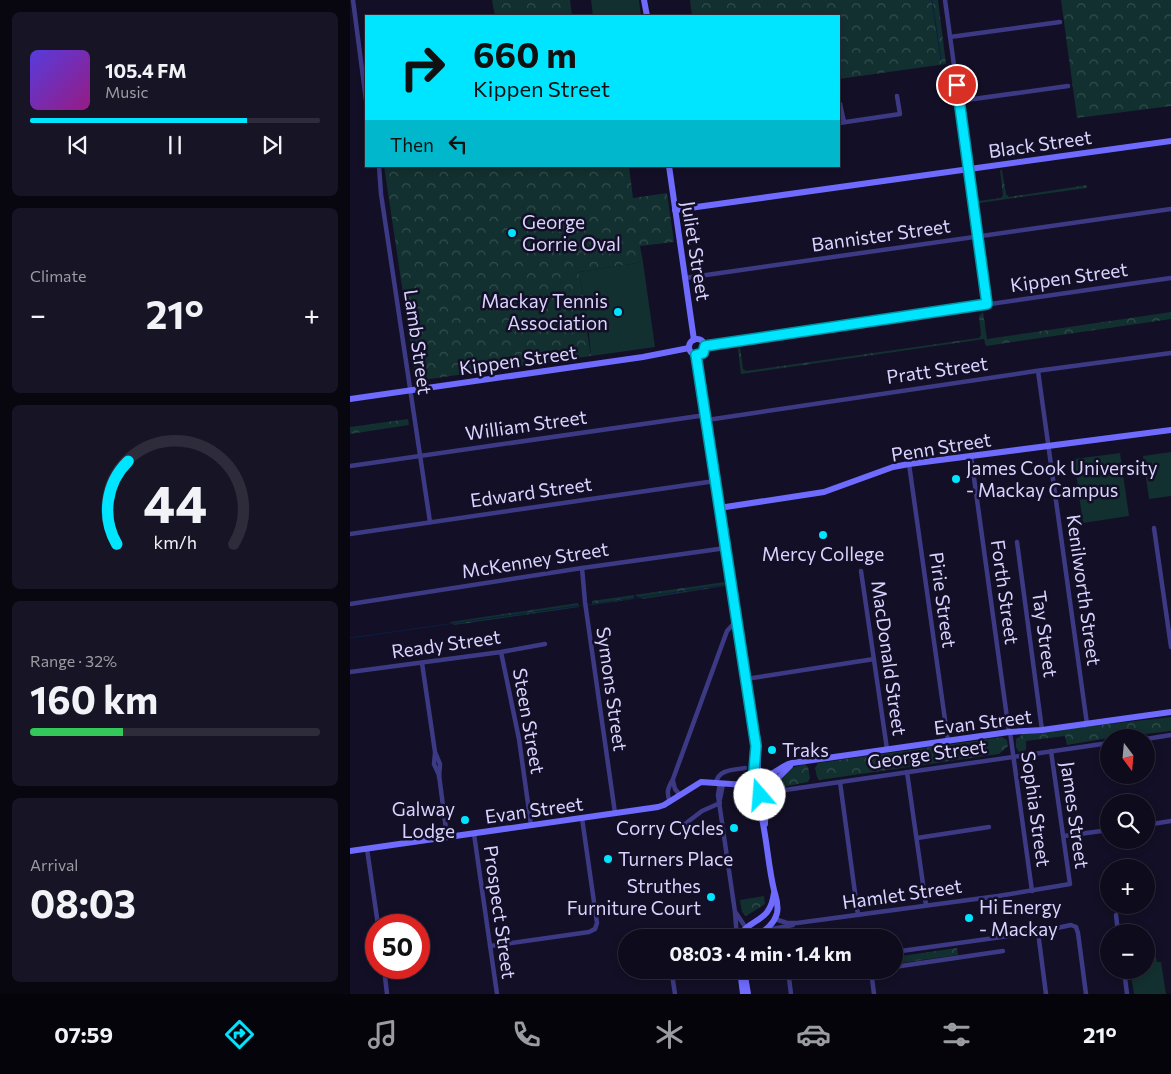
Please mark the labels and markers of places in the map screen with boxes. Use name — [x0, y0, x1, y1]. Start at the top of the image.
pin — [936, 64, 978, 106]
place label: George Gorrie Oval — [522, 210, 621, 255]
marker: George Gorrie Oval — [506, 227, 518, 239]
place label: Mackay Tennis Association — [481, 289, 608, 334]
marker: Mackay Tennis Association — [612, 306, 624, 318]
place label: James Cook University - Mackay Campus — [966, 456, 1158, 501]
marker: James Cook University - Mackay Campus — [950, 473, 962, 485]
marker: Mercy College — [817, 529, 829, 541]
place label: Mercy College — [762, 542, 884, 565]
place label: Traks — [782, 738, 829, 761]
marker: Traks — [766, 744, 778, 756]
place label: Galway Lodge — [392, 797, 455, 842]
marker: Galway Lodge — [459, 814, 471, 826]
place label: Corry Cycles — [616, 816, 724, 839]
marker: Corry Cycles — [728, 822, 740, 834]
place label: Turners Place — [618, 847, 733, 870]
marker: Turners Place — [602, 853, 614, 865]
place label: Struthes Furniture Court — [567, 874, 701, 919]
marker: Struthes Furniture Court — [705, 891, 717, 903]
place label: Hi Energy - Mackay — [979, 895, 1062, 940]
marker: Hi Energy - Mackay — [963, 912, 975, 924]

